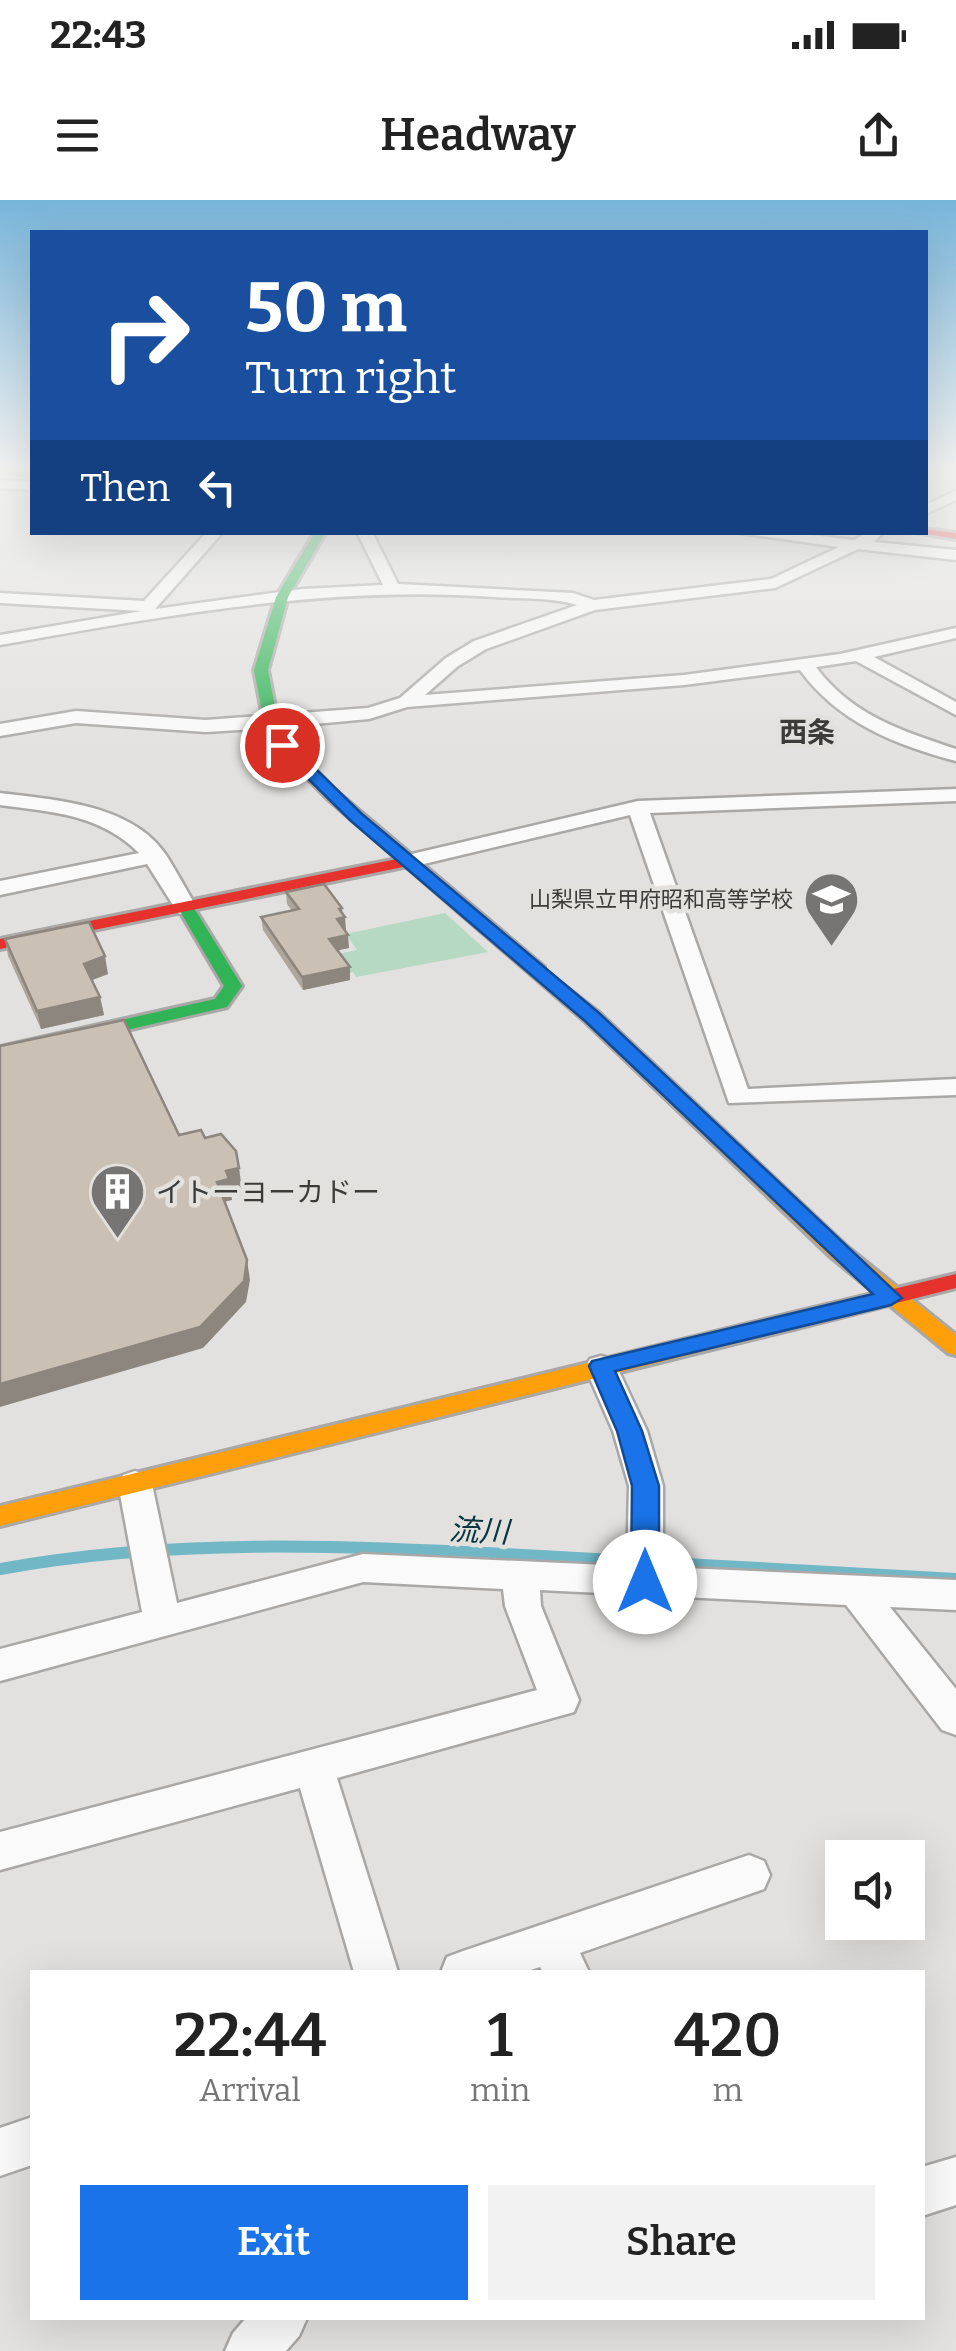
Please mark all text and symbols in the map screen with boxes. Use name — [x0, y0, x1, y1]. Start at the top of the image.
text: 22:43 — [50, 12, 147, 58]
icon: menu — [50, 108, 105, 163]
text: Headway — [380, 108, 576, 162]
icon: share — [851, 108, 906, 163]
text: 50 m — [245, 266, 407, 350]
icon: right — [80, 270, 210, 400]
text: Turn right — [245, 351, 457, 405]
icon: left — [190, 460, 245, 515]
text: Then — [80, 465, 170, 511]
pin — [240, 703, 325, 788]
district label: 西条 — [779, 716, 835, 749]
icon: arrive — [255, 718, 310, 773]
school or university icon: 山梨県立甲府昭和高等学校 — [802, 869, 862, 948]
place label: 山梨県立甲府昭和高等学校 — [529, 886, 793, 913]
building icon: イトーヨーカドー — [87, 1162, 147, 1241]
place label: イトーヨーカドー — [156, 1176, 380, 1209]
water label: 流川 — [448, 1511, 513, 1551]
position arrow — [593, 1530, 697, 1634]
map controls — [825, 1840, 925, 1940]
button: sound — [825, 1840, 925, 1940]
text: 22:44 — [173, 2000, 327, 2072]
text: 1 — [487, 2000, 513, 2072]
text: 420 — [674, 2000, 782, 2072]
text: Arrival — [199, 2071, 301, 2109]
text: min — [470, 2071, 530, 2109]
text: m — [712, 2071, 743, 2109]
button: Exit — [80, 2185, 468, 2300]
button: Share — [488, 2185, 875, 2300]

